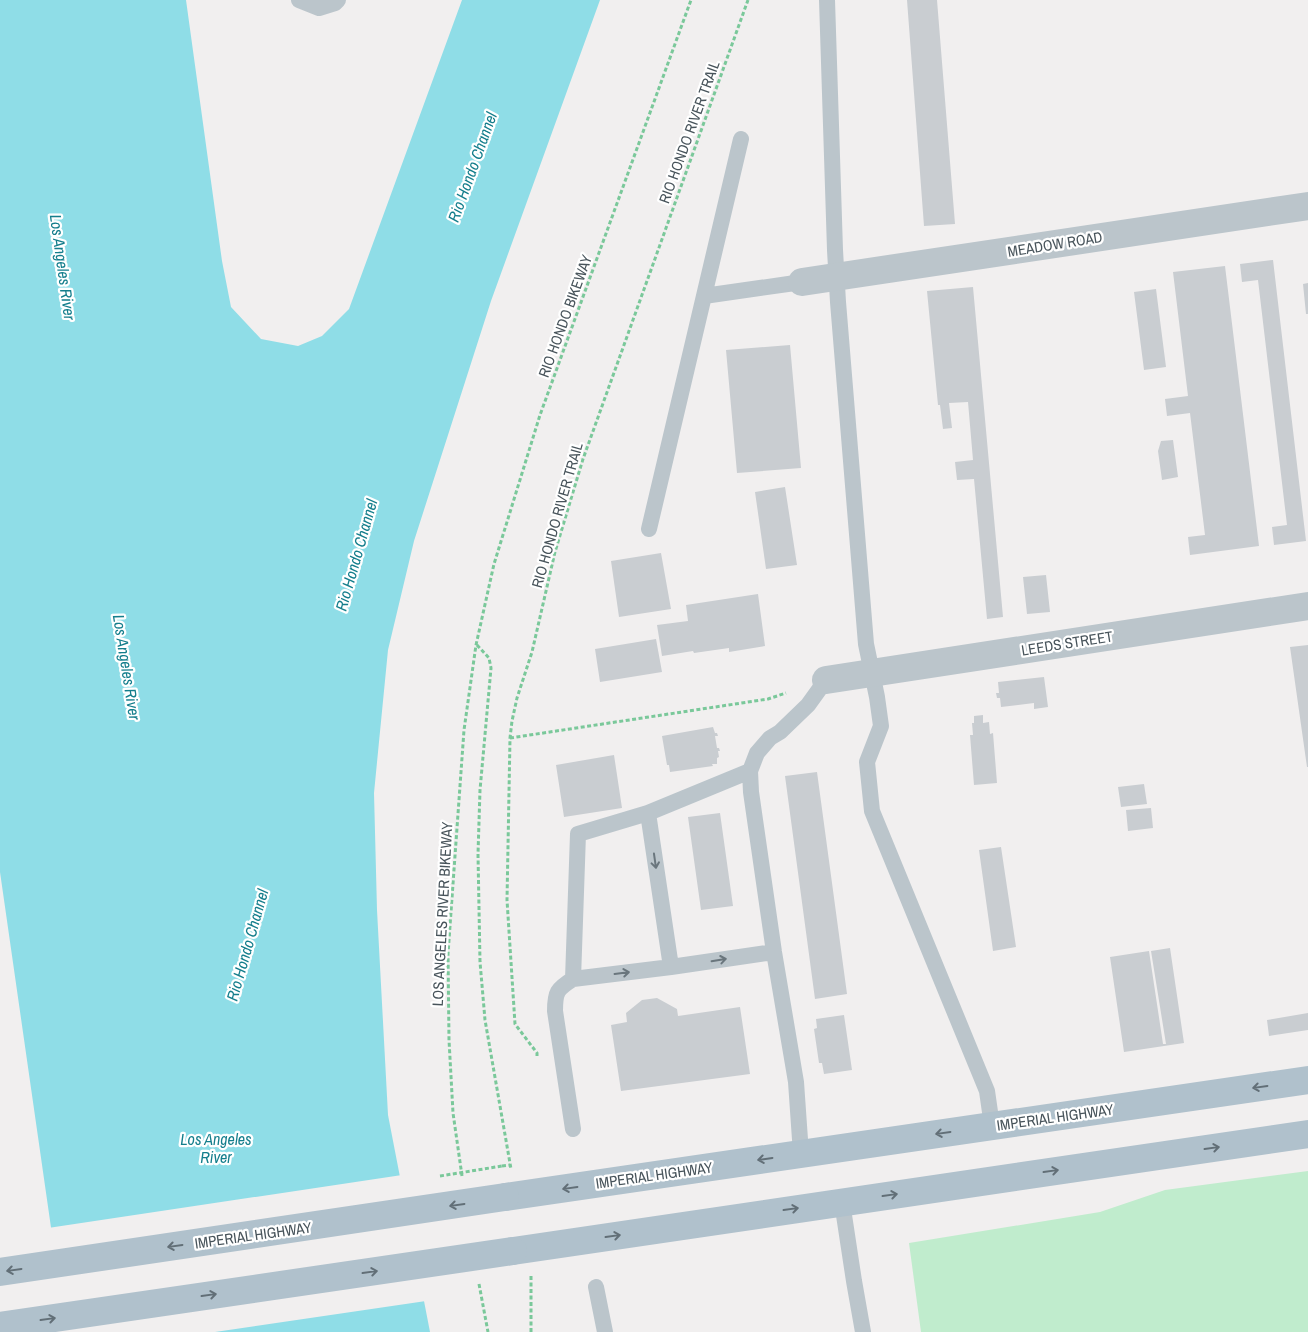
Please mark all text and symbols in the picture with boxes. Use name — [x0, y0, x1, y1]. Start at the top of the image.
street label: RIO HONDO RIVER TRAIL — [653, 58, 725, 206]
water label: Rio Hondo Channel — [442, 108, 502, 225]
water label: Los Angeles River — [45, 213, 81, 322]
street label: MEADOW ROAD — [1006, 226, 1104, 262]
street label: RIO HONDO BIKEWAY — [533, 251, 597, 380]
street label: RIO HONDO RIVER TRAIL — [526, 440, 588, 590]
water label: Rio Hondo Channel — [330, 496, 383, 613]
water label: Los Angeles River — [108, 613, 146, 722]
street label: LEEDS STREET — [1020, 625, 1115, 661]
street label: LOS ANGELES RIVER BIKEWAY — [427, 820, 457, 1007]
one-way arrow — [650, 853, 660, 869]
water label: Rio Hondo Channel — [221, 886, 274, 1003]
one-way arrow — [711, 955, 727, 965]
one-way arrow — [614, 968, 630, 978]
one-way arrow — [1252, 1082, 1268, 1092]
street label: IMPERIAL HIGHWAY — [995, 1098, 1116, 1136]
water label: Los Angeles River — [180, 1128, 252, 1168]
one-way arrow — [936, 1128, 952, 1138]
one-way arrow — [1203, 1143, 1219, 1153]
one-way arrow — [758, 1155, 774, 1165]
street label: IMPERIAL HIGHWAY — [594, 1156, 715, 1194]
one-way arrow — [1042, 1166, 1058, 1176]
one-way arrow — [562, 1183, 578, 1193]
one-way arrow — [882, 1190, 898, 1200]
one-way arrow — [449, 1200, 465, 1210]
one-way arrow — [782, 1204, 798, 1214]
street label: IMPERIAL HIGHWAY — [193, 1216, 314, 1254]
one-way arrow — [604, 1230, 620, 1240]
one-way arrow — [167, 1242, 183, 1252]
one-way arrow — [6, 1266, 22, 1276]
one-way arrow — [361, 1266, 377, 1276]
one-way arrow — [201, 1290, 217, 1300]
one-way arrow — [40, 1314, 56, 1324]

